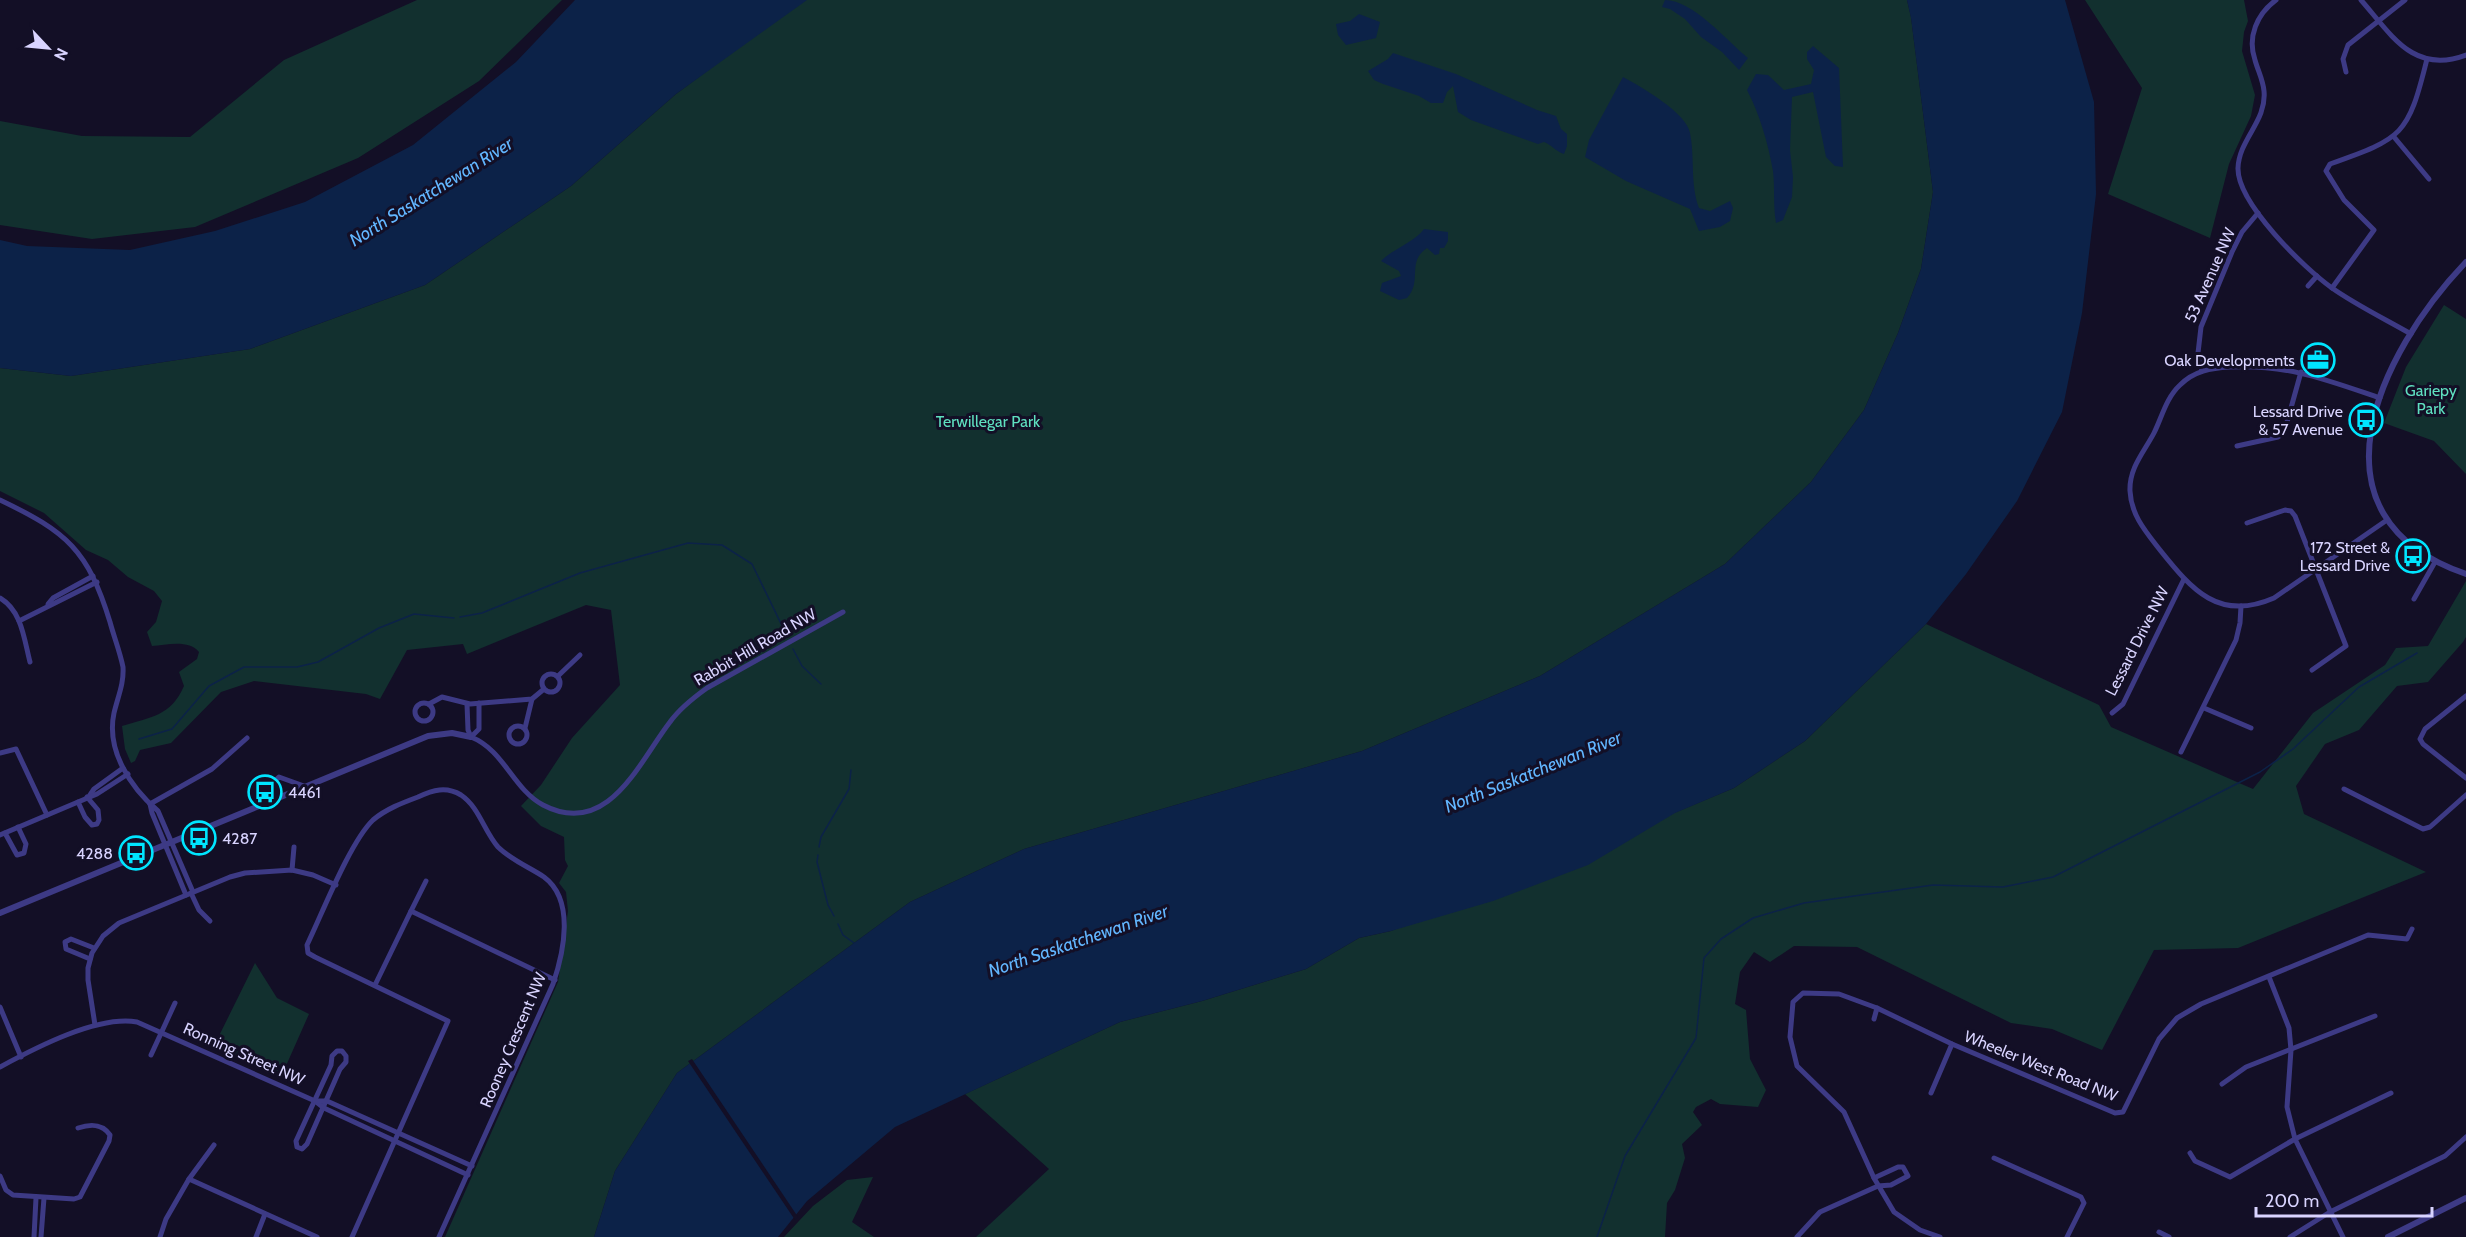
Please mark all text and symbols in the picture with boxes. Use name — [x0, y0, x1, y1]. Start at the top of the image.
north arrow — [18, 18, 78, 78]
text: N — [50, 45, 72, 64]
water label: North Saskatchewan River — [345, 132, 518, 251]
street label: 53 Avenue NW — [2181, 224, 2240, 325]
office icon: Oak Developments — [2300, 342, 2336, 378]
place label: Oak Developments — [2164, 351, 2295, 370]
park label: Gariepy Park — [2405, 381, 2457, 418]
place label: Lessard Drive & 57 Avenue — [2253, 402, 2343, 439]
bus stop icon: Lessard Drive & 57 Avenue — [2348, 402, 2384, 438]
park label: Terwillegar Park — [936, 412, 1041, 431]
place label: 172 Street & Lessard Drive — [2300, 538, 2390, 575]
bus stop icon: 172 Street & Lessard Drive — [2395, 538, 2431, 574]
street label: Lessard Drive NW — [2101, 582, 2173, 699]
street label: Rabbit Hill Road NW — [691, 604, 820, 690]
water label: North Saskatchewan River — [1441, 726, 1626, 818]
bus stop icon: 4461 — [247, 774, 283, 810]
place label: 4461 — [288, 783, 321, 802]
bus stop icon: 4287 — [181, 820, 217, 856]
place label: 4287 — [222, 829, 257, 848]
bus stop icon: 4288 — [118, 835, 154, 871]
place label: 4288 — [76, 844, 113, 863]
water label: North Saskatchewan River — [985, 899, 1172, 982]
street label: Rooney Crescent NW — [476, 969, 550, 1110]
street label: Ronning Street NW — [180, 1019, 309, 1090]
street label: Wheeler West Road NW — [1962, 1027, 2121, 1106]
scale bar — [2256, 1180, 2432, 1218]
text: 200 m — [2265, 1190, 2319, 1212]

